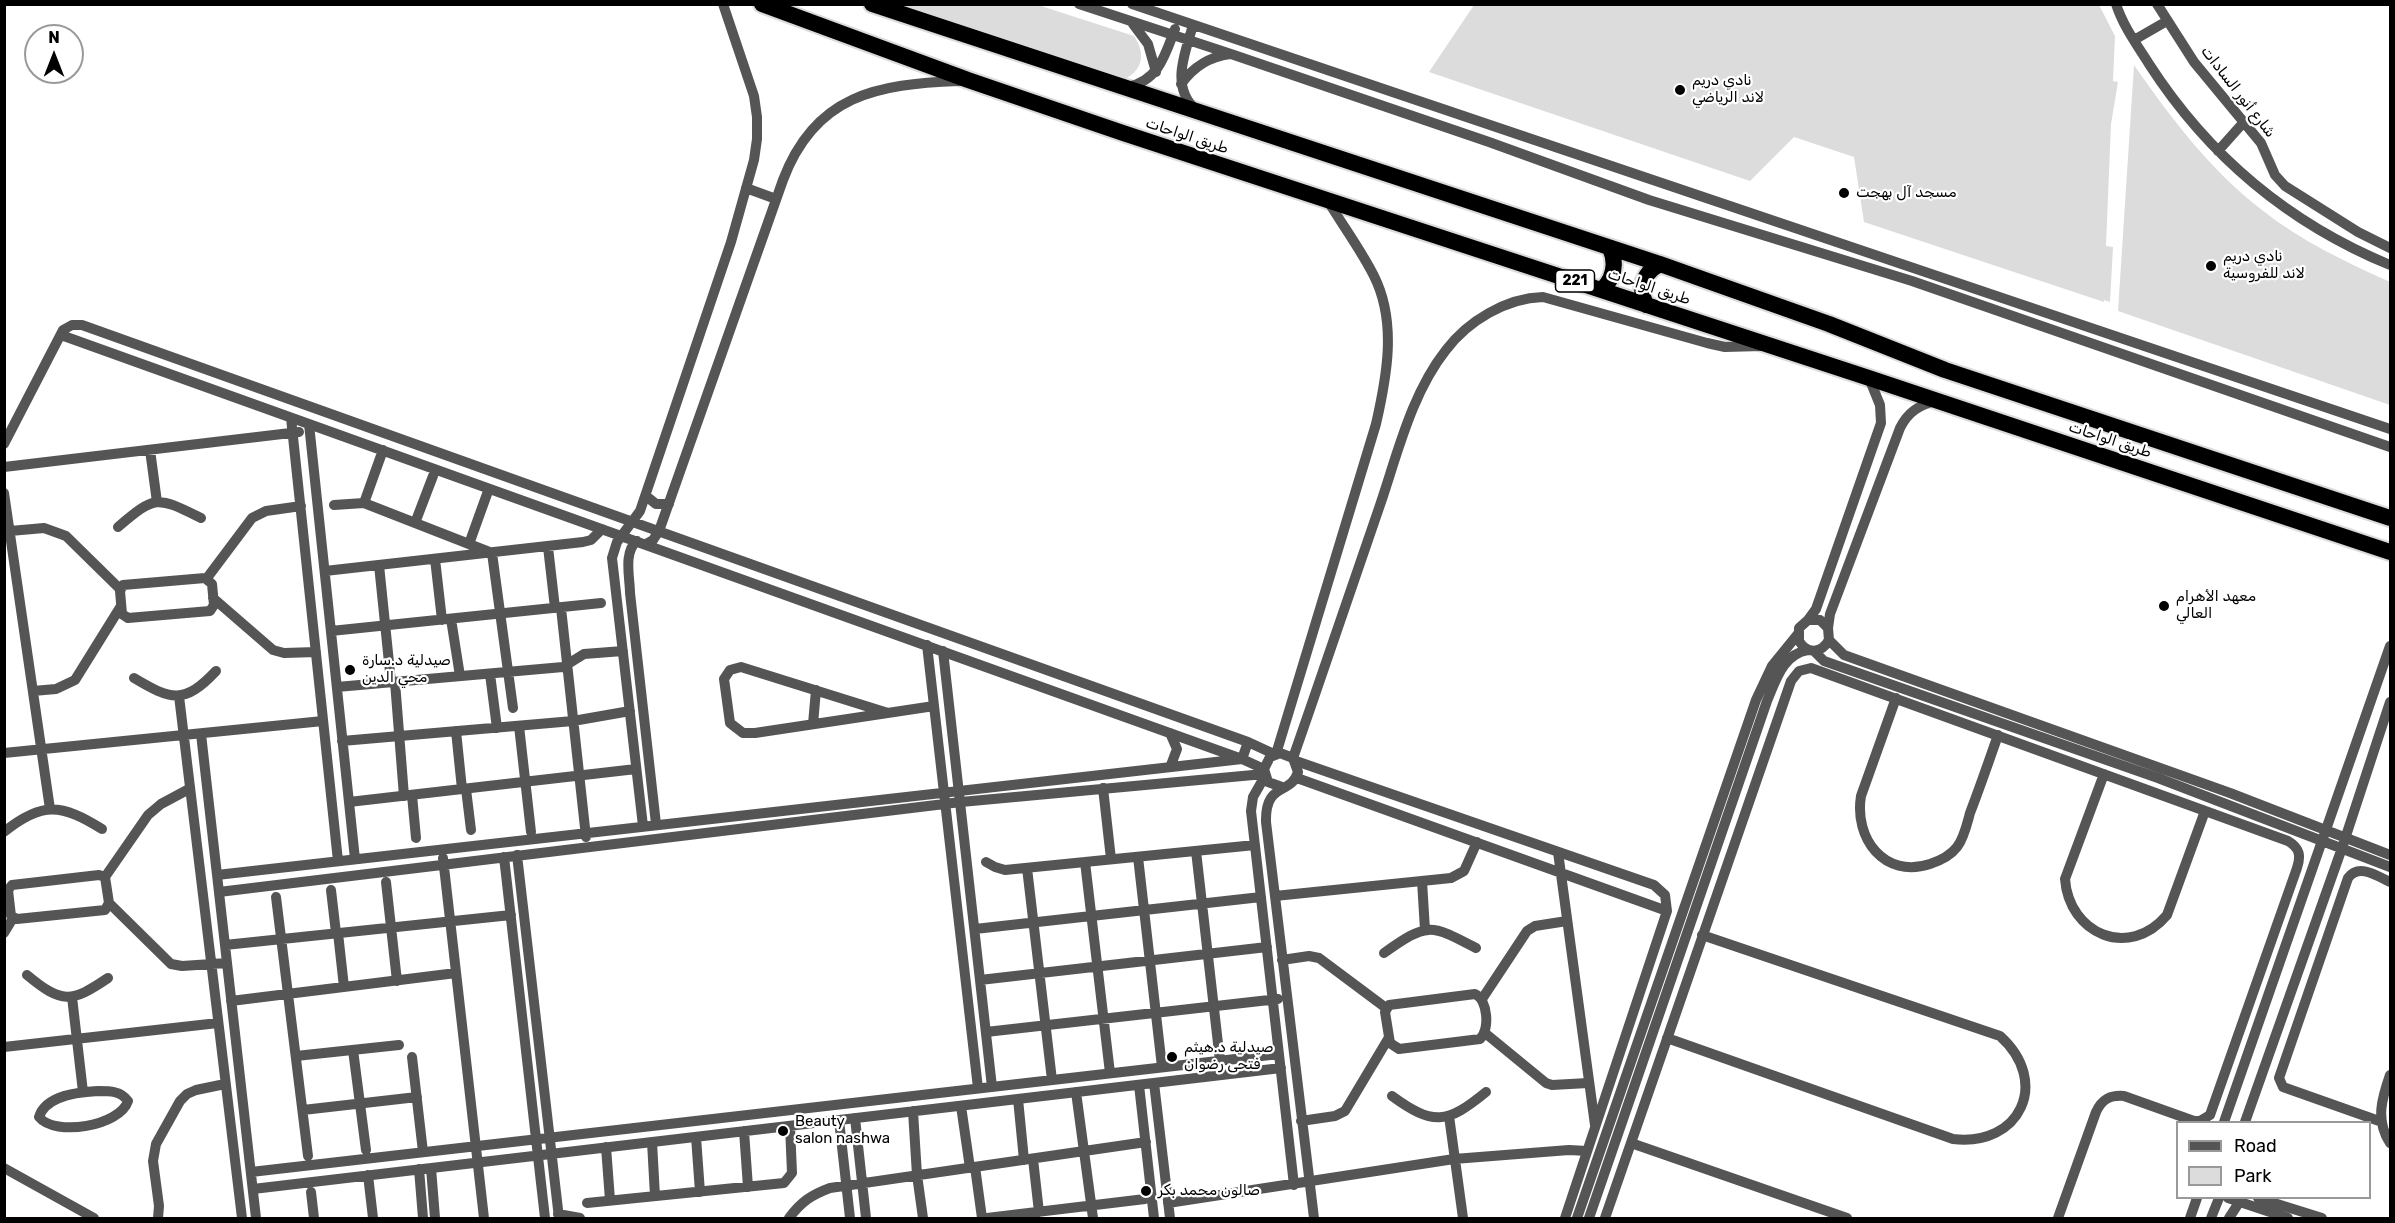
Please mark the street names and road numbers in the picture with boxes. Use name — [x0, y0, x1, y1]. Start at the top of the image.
street label: شارع أنور السادات — [2197, 43, 2279, 141]
street label: طريق الواحات — [1143, 114, 1231, 158]
street label: طريق الواحات — [1605, 265, 1693, 309]
road number: 221 — [1556, 270, 1594, 292]
street label: طريق الواحات — [2066, 418, 2154, 462]

